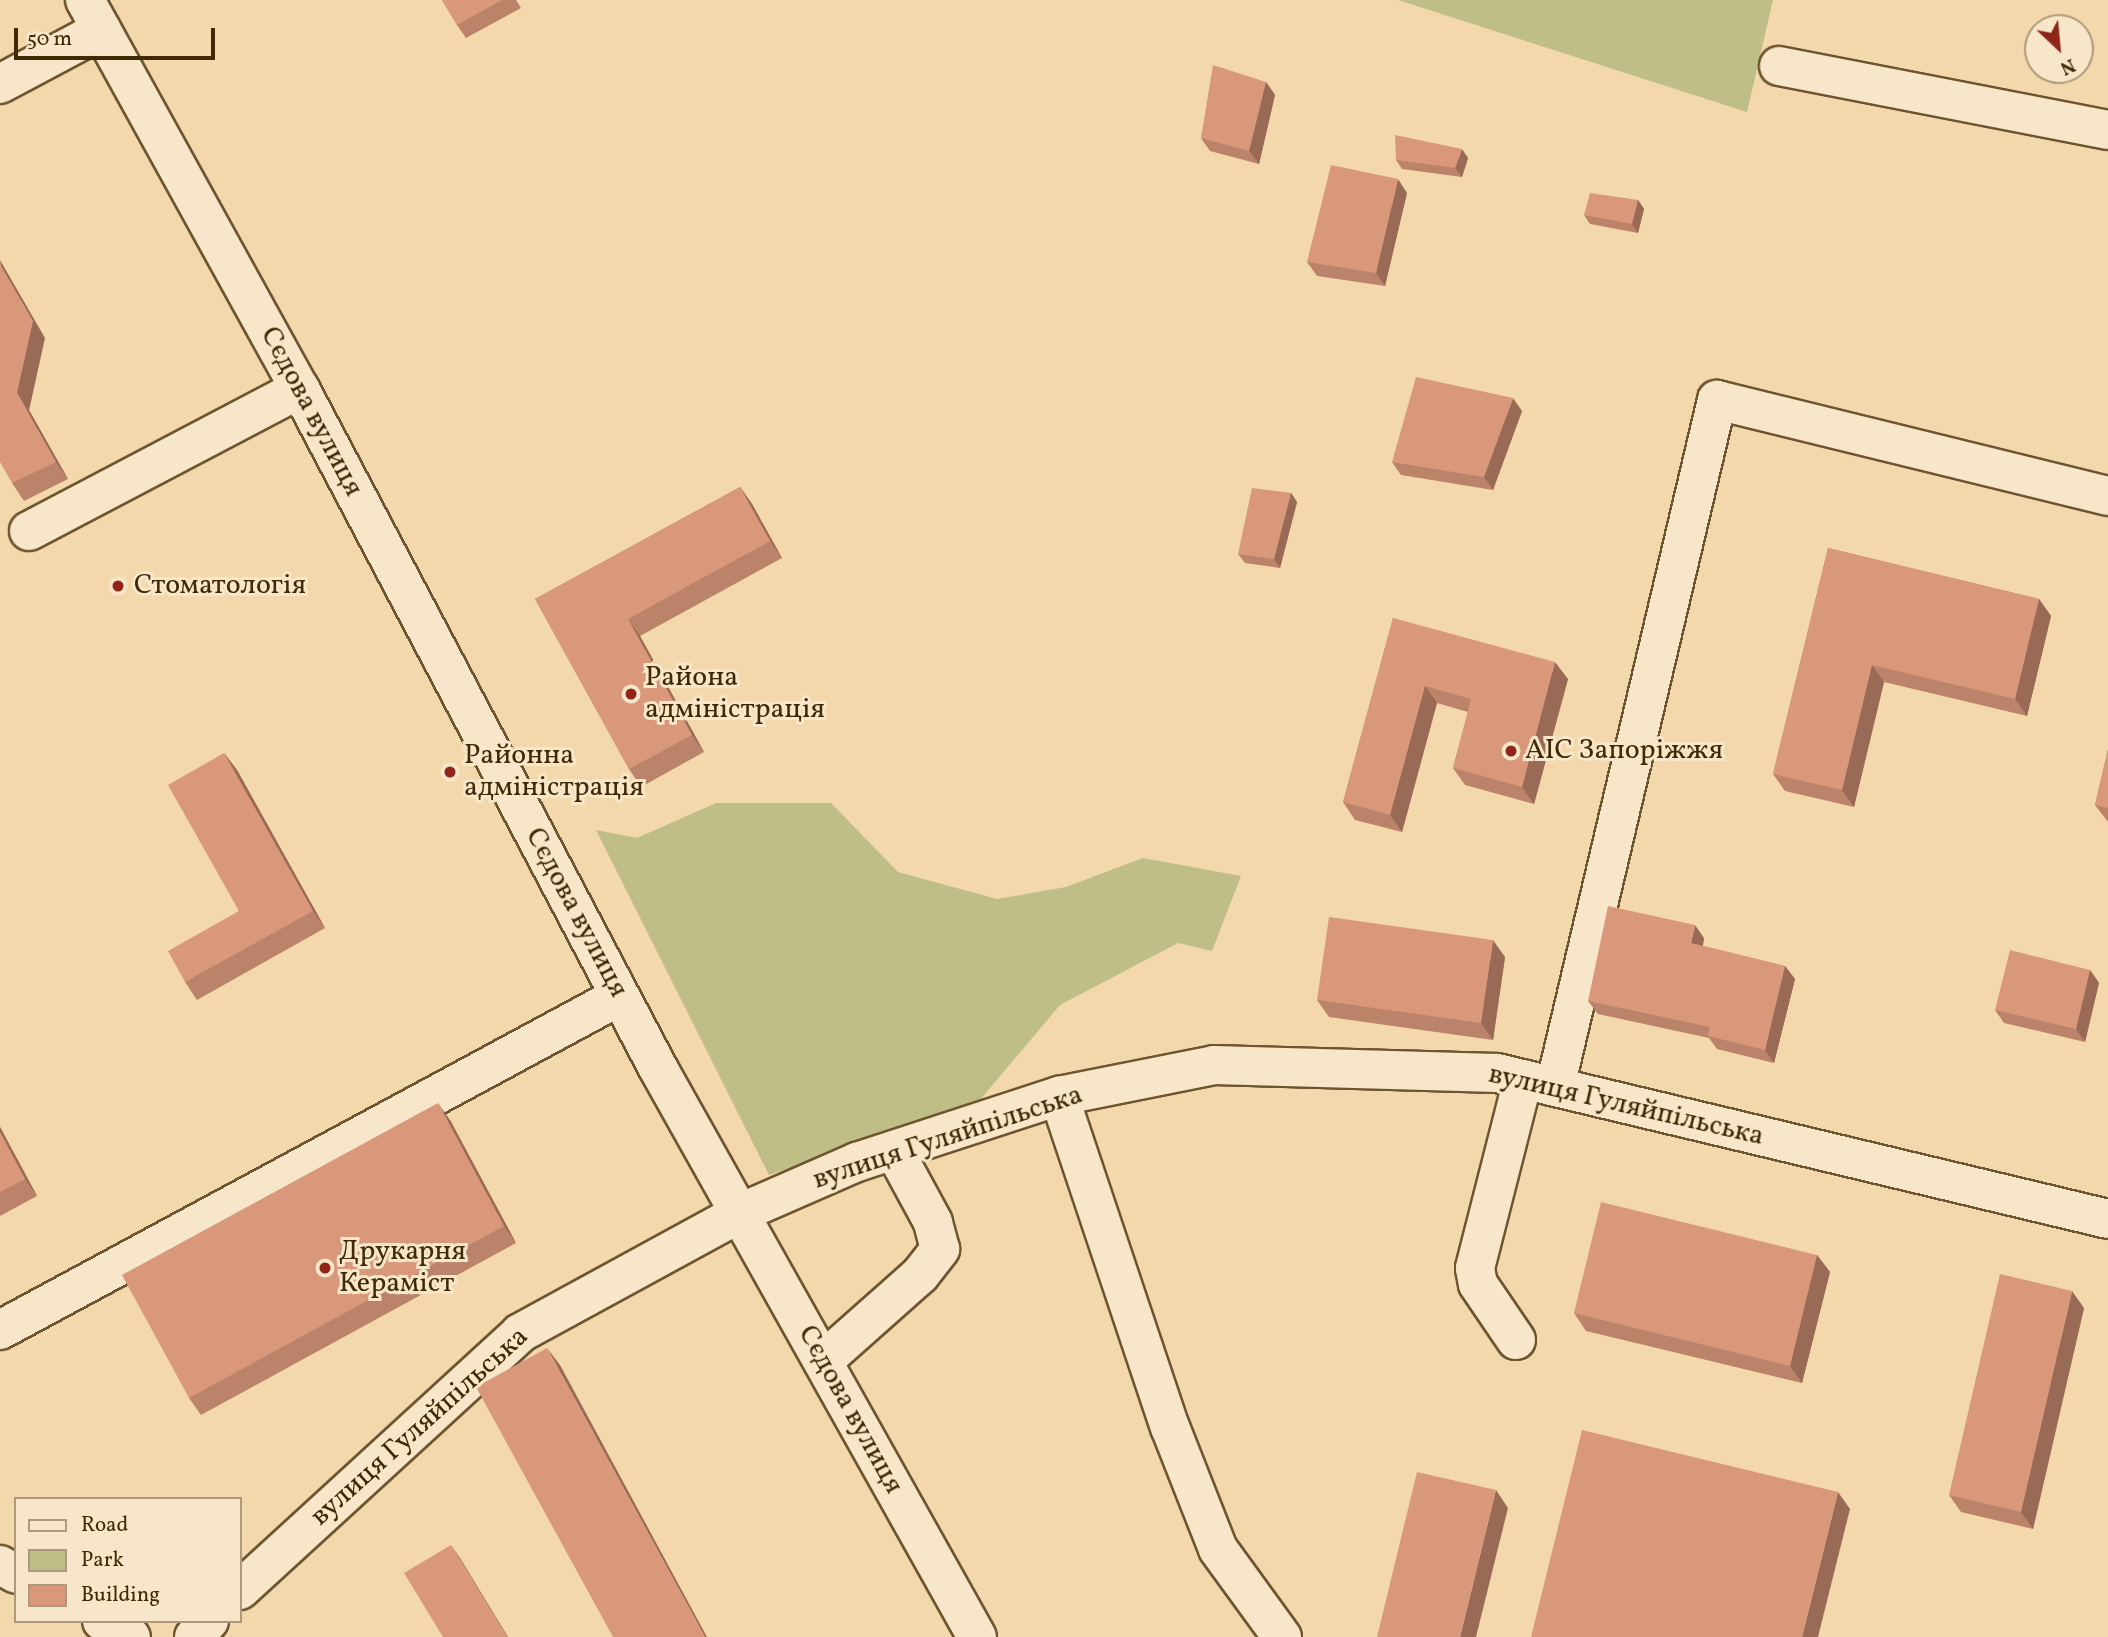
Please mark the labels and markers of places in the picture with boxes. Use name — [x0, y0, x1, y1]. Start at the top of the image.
place label: Стоматологія — [134, 569, 306, 603]
marker: Стоматологія — [108, 576, 128, 596]
place label: Района адміністрація — [645, 661, 825, 727]
marker: Района адміністрація — [623, 686, 639, 702]
place label: АІС Запоріжжя — [1525, 734, 1723, 768]
place label: Районна адміністрація — [464, 739, 644, 805]
marker: АІС Запоріжжя — [1503, 743, 1519, 759]
marker: Районна адміністрація — [442, 764, 458, 780]
place label: Друкарня Кераміст — [339, 1235, 466, 1301]
marker: Друкарня Кераміст — [317, 1260, 333, 1276]

